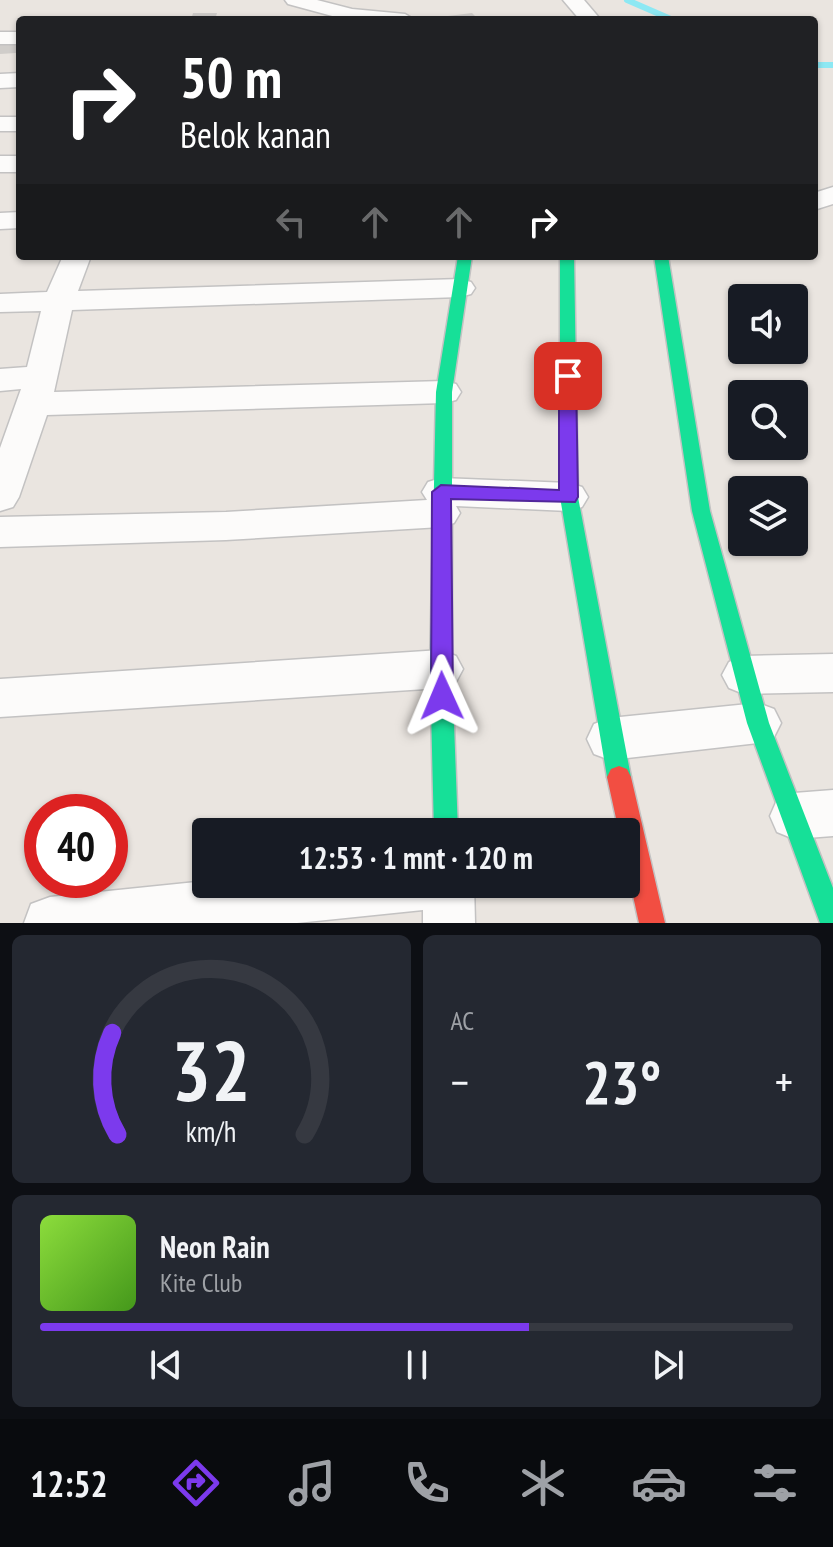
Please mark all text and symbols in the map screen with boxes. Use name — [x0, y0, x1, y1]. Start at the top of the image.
text: 50 m — [180, 41, 282, 113]
icon: right — [48, 48, 152, 152]
text: Belok kanan — [180, 111, 331, 158]
icon: left — [269, 200, 313, 244]
icon: ahead — [353, 200, 397, 244]
icon: ahead — [437, 200, 481, 244]
icon: right — [521, 200, 565, 244]
map controls — [728, 284, 808, 556]
button: sound — [728, 284, 808, 364]
pin — [534, 342, 602, 410]
icon: arrive — [546, 354, 590, 398]
button: search — [728, 380, 808, 460]
button: layers — [728, 476, 808, 556]
position arrow — [400, 654, 484, 738]
speed limit sign: 40 — [24, 794, 128, 898]
text: 12:53 · 1 mnt · 120 m — [299, 838, 533, 877]
text: AC — [451, 1004, 474, 1037]
text: 32 — [171, 1016, 251, 1124]
text: 23° — [582, 1043, 661, 1121]
text: − — [451, 1053, 469, 1110]
text: + — [775, 1053, 793, 1110]
text: km/h — [186, 1113, 237, 1150]
text: Neon Rain — [160, 1227, 270, 1266]
text: Kite Club — [160, 1266, 242, 1299]
icon: previous — [144, 1343, 188, 1387]
icon: pause — [395, 1343, 439, 1387]
icon: next — [646, 1343, 690, 1387]
icon: directions — [168, 1455, 224, 1511]
icon: music — [284, 1455, 340, 1511]
icon: phone — [399, 1455, 455, 1511]
icon: climate — [515, 1455, 571, 1511]
icon: car — [631, 1455, 687, 1511]
icon: filters — [747, 1455, 803, 1511]
text: 12:52 — [30, 1460, 108, 1507]

